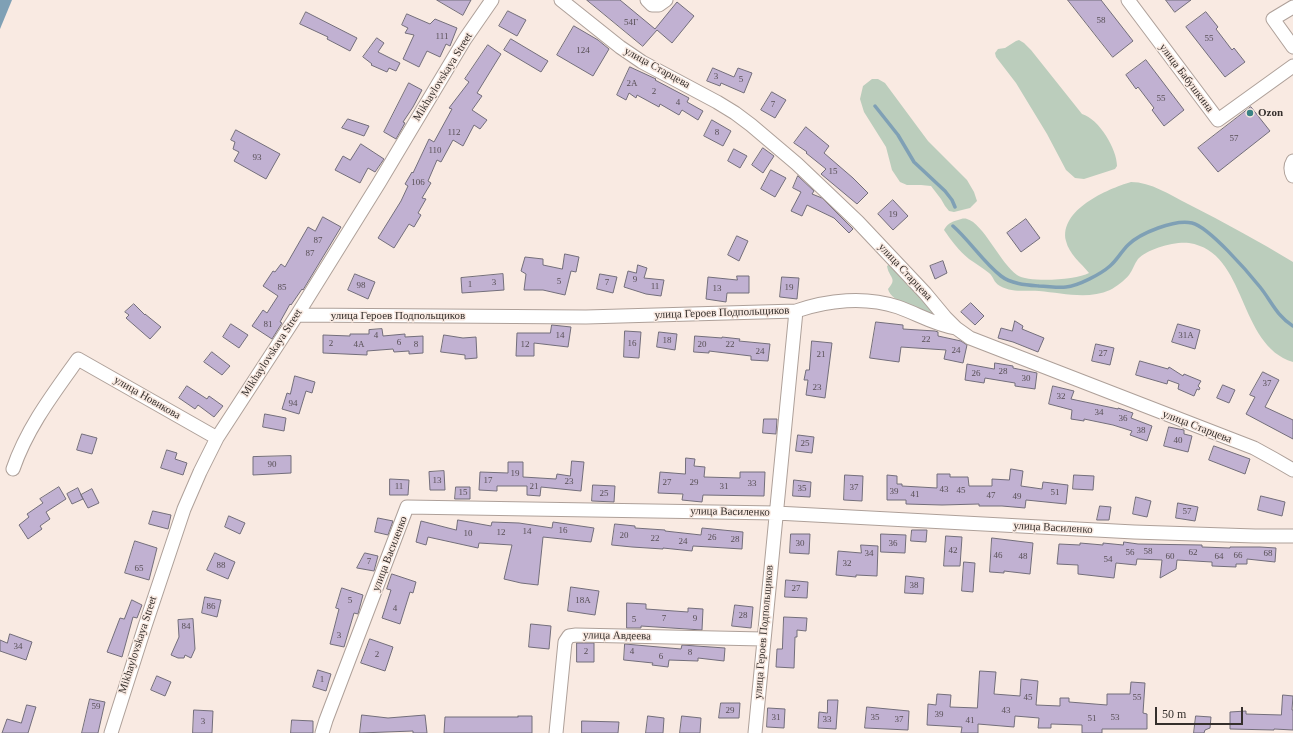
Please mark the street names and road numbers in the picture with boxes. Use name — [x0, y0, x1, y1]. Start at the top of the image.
street label: Mikhaylovskaya Street — [410, 30, 476, 124]
street label: улица Бабушкина — [1156, 41, 1216, 115]
street label: улица Старцева — [622, 45, 692, 91]
street label: улица Старцева — [875, 241, 935, 303]
street label: улица Героев Подпольщиков — [655, 304, 789, 322]
street label: Mikhaylovskaya Street — [239, 307, 305, 399]
street label: улица Героев Подпольщиков — [331, 309, 465, 323]
street label: улица Новикова — [111, 374, 183, 422]
street label: улица Старцева — [1160, 408, 1234, 446]
street label: улица Василенко — [690, 505, 770, 519]
street label: улица Василенко — [370, 515, 410, 593]
street label: улица Василенко — [1013, 519, 1093, 537]
street label: улица Героев Подпольщиков — [752, 564, 776, 700]
street label: Mikhaylovskaya Street — [116, 595, 160, 695]
street label: улица Авдеева — [583, 629, 651, 643]

